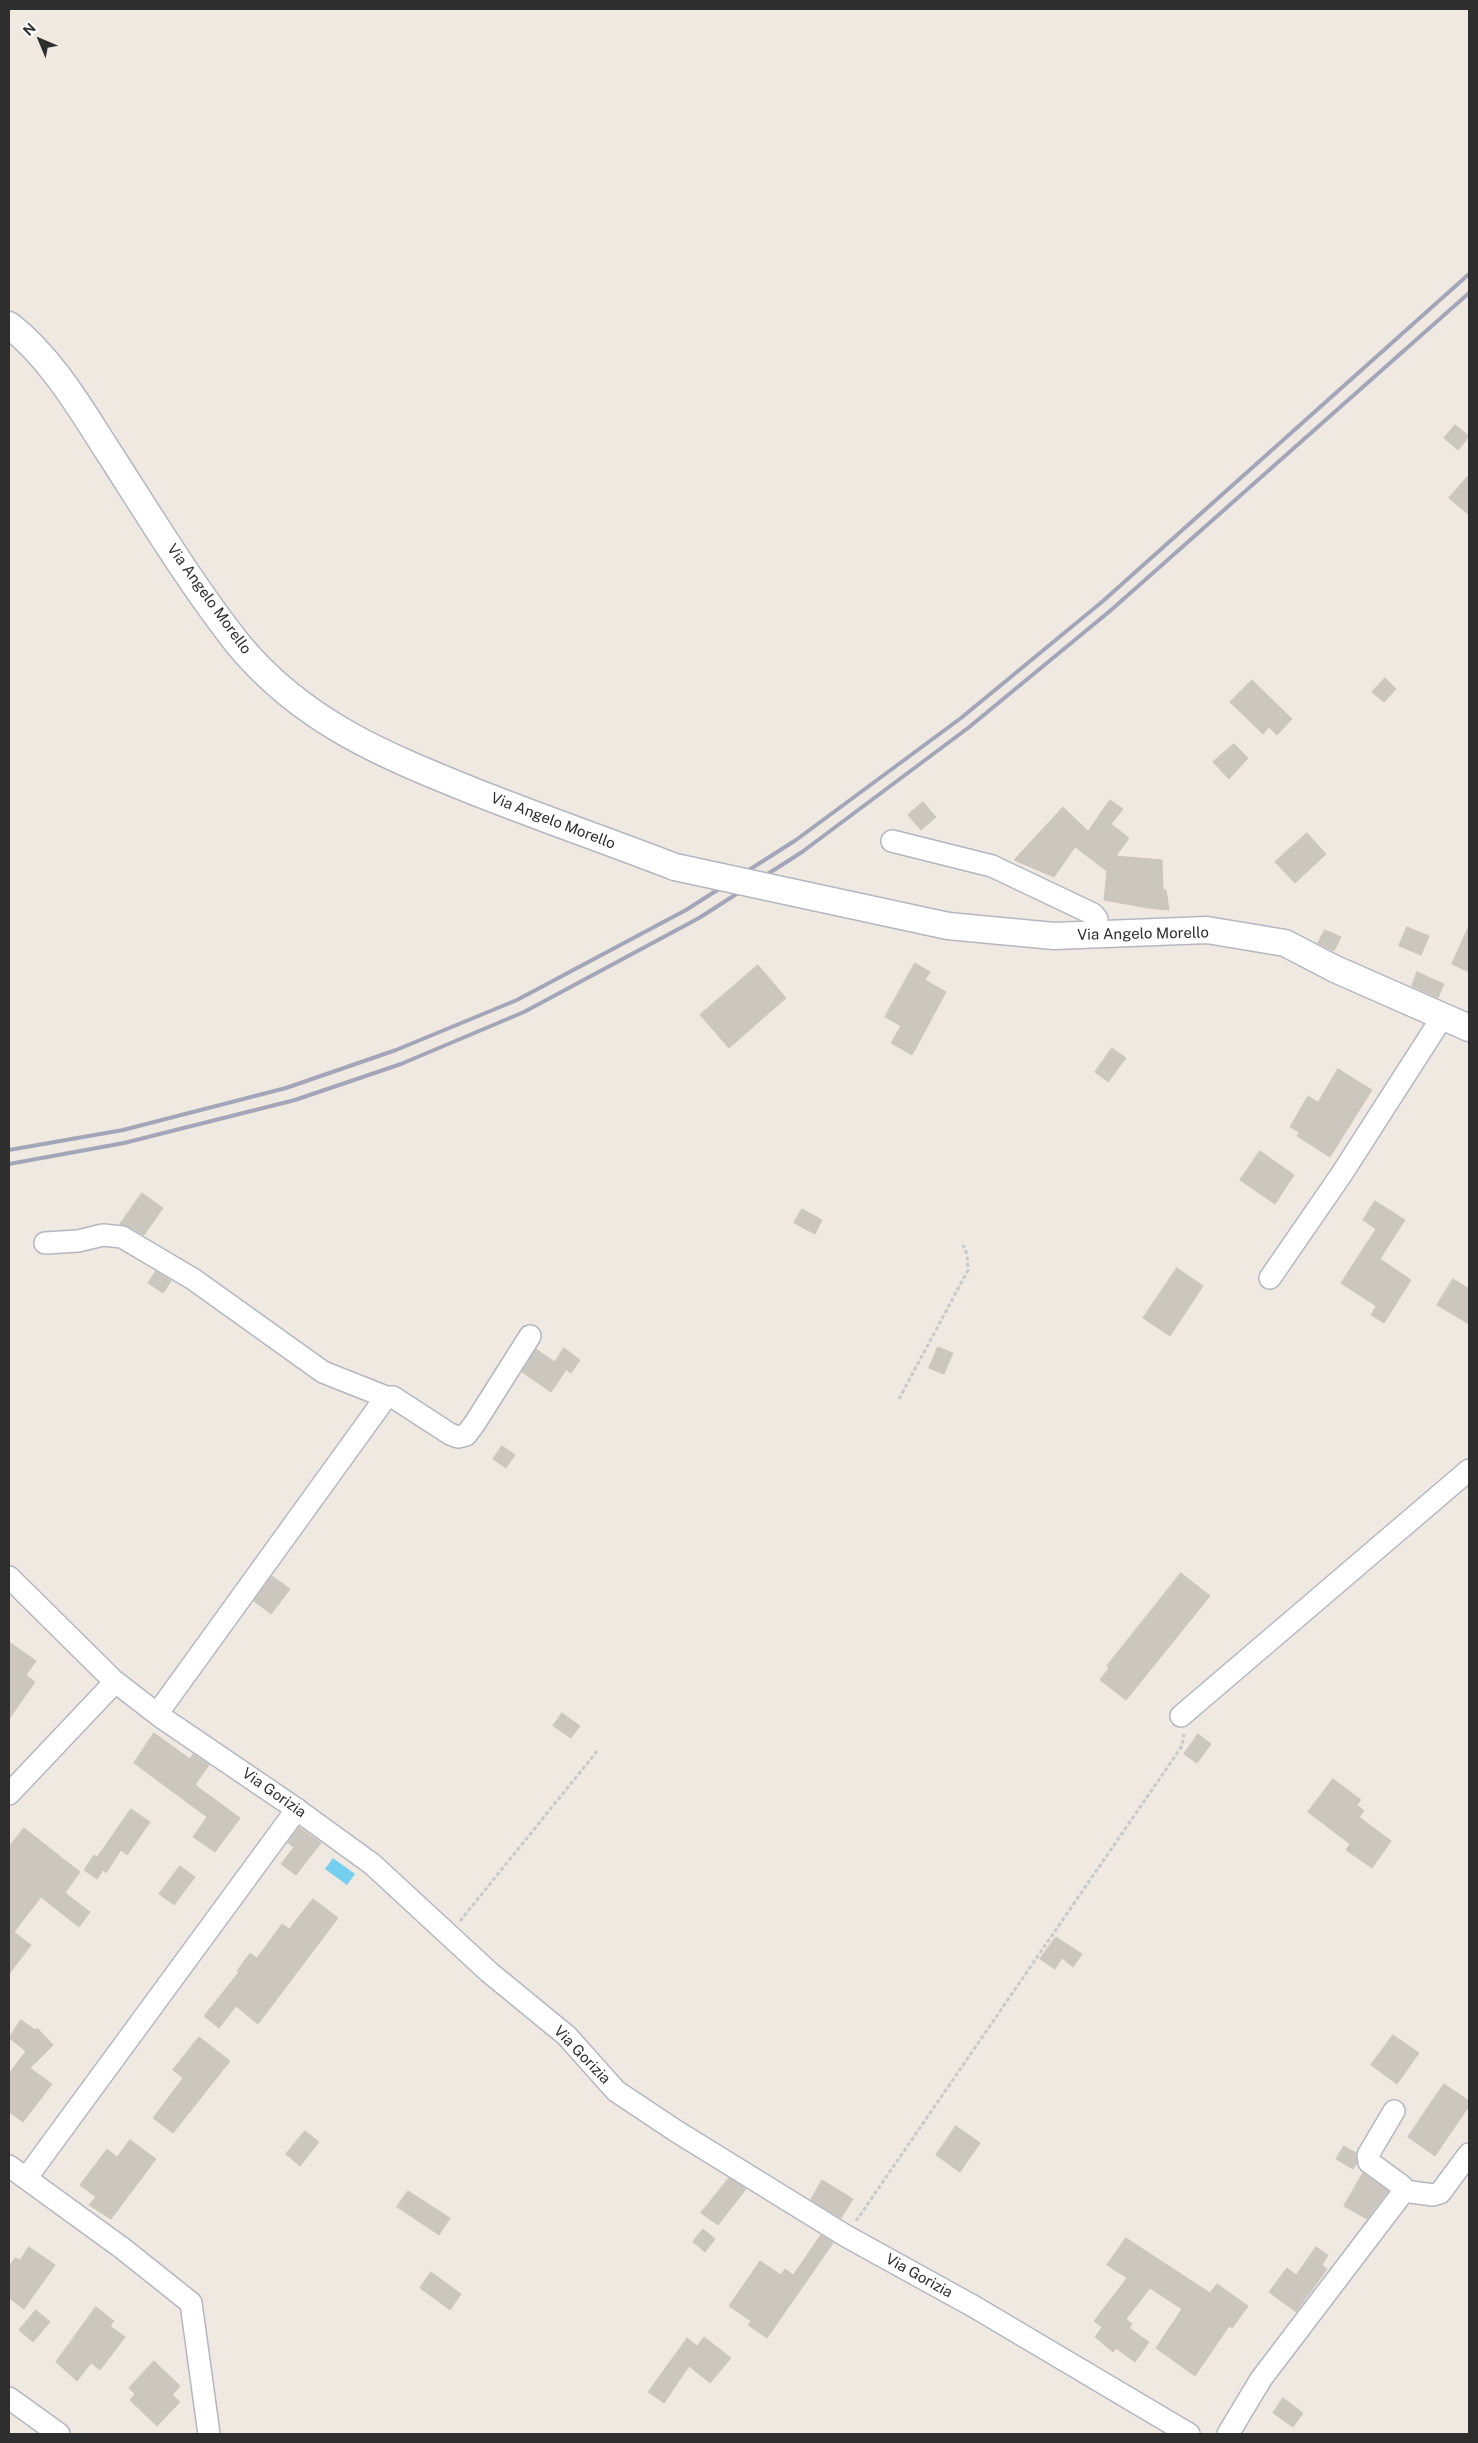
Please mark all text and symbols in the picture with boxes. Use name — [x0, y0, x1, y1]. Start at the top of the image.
north arrow — [15, 15, 65, 65]
text: N — [20, 20, 39, 39]
street label: Via Angelo Morello — [163, 540, 255, 658]
street label: Via Angelo Morello — [488, 789, 618, 853]
street label: Via Angelo Morello — [1077, 924, 1209, 944]
street label: Via Gorizia — [239, 1764, 309, 1822]
street label: Via Gorizia — [550, 2022, 614, 2088]
street label: Via Gorizia — [882, 2250, 956, 2302]

